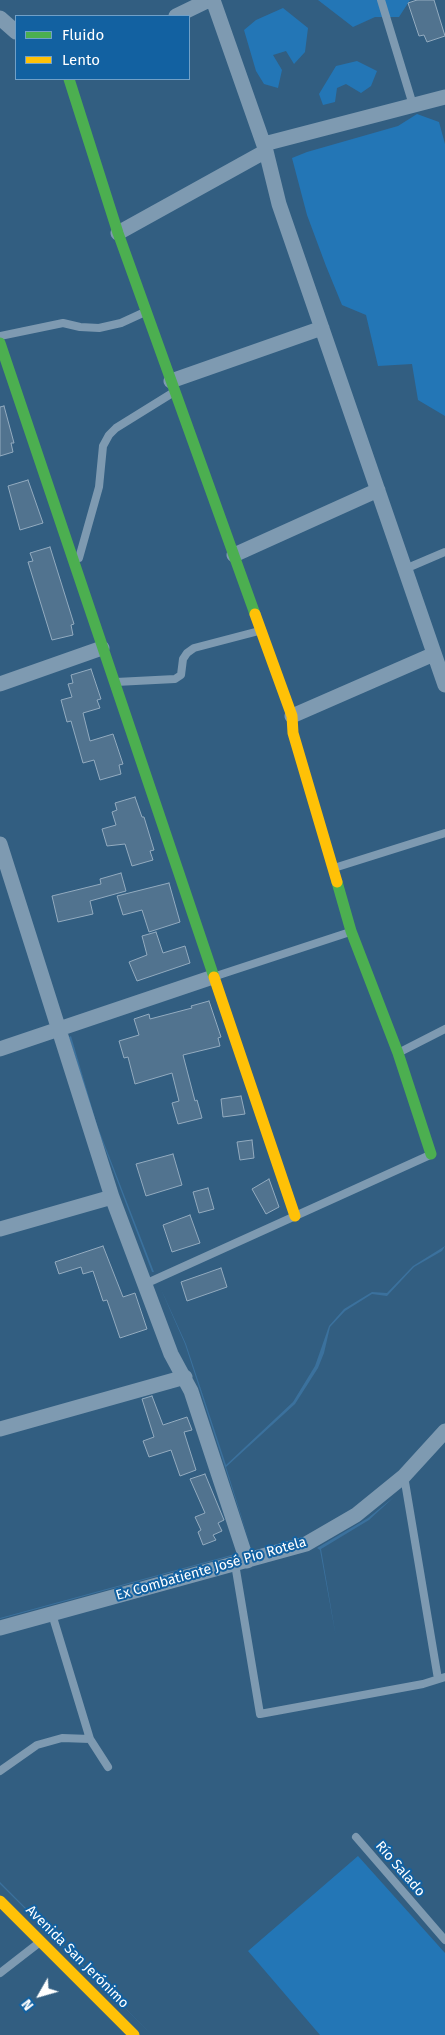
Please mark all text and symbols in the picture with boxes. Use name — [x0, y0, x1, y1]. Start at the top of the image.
legend — [15, 15, 190, 80]
text: Fluido — [62, 26, 104, 44]
text: Lento — [62, 51, 100, 69]
street label: Ex Combatiente José Pio Rotela — [114, 1534, 308, 1604]
street label: Río Salado — [371, 1838, 429, 1900]
street label: Avenida San Jerónimo — [22, 1902, 132, 2012]
north arrow — [15, 1970, 65, 2020]
text: N — [18, 1996, 37, 2013]

